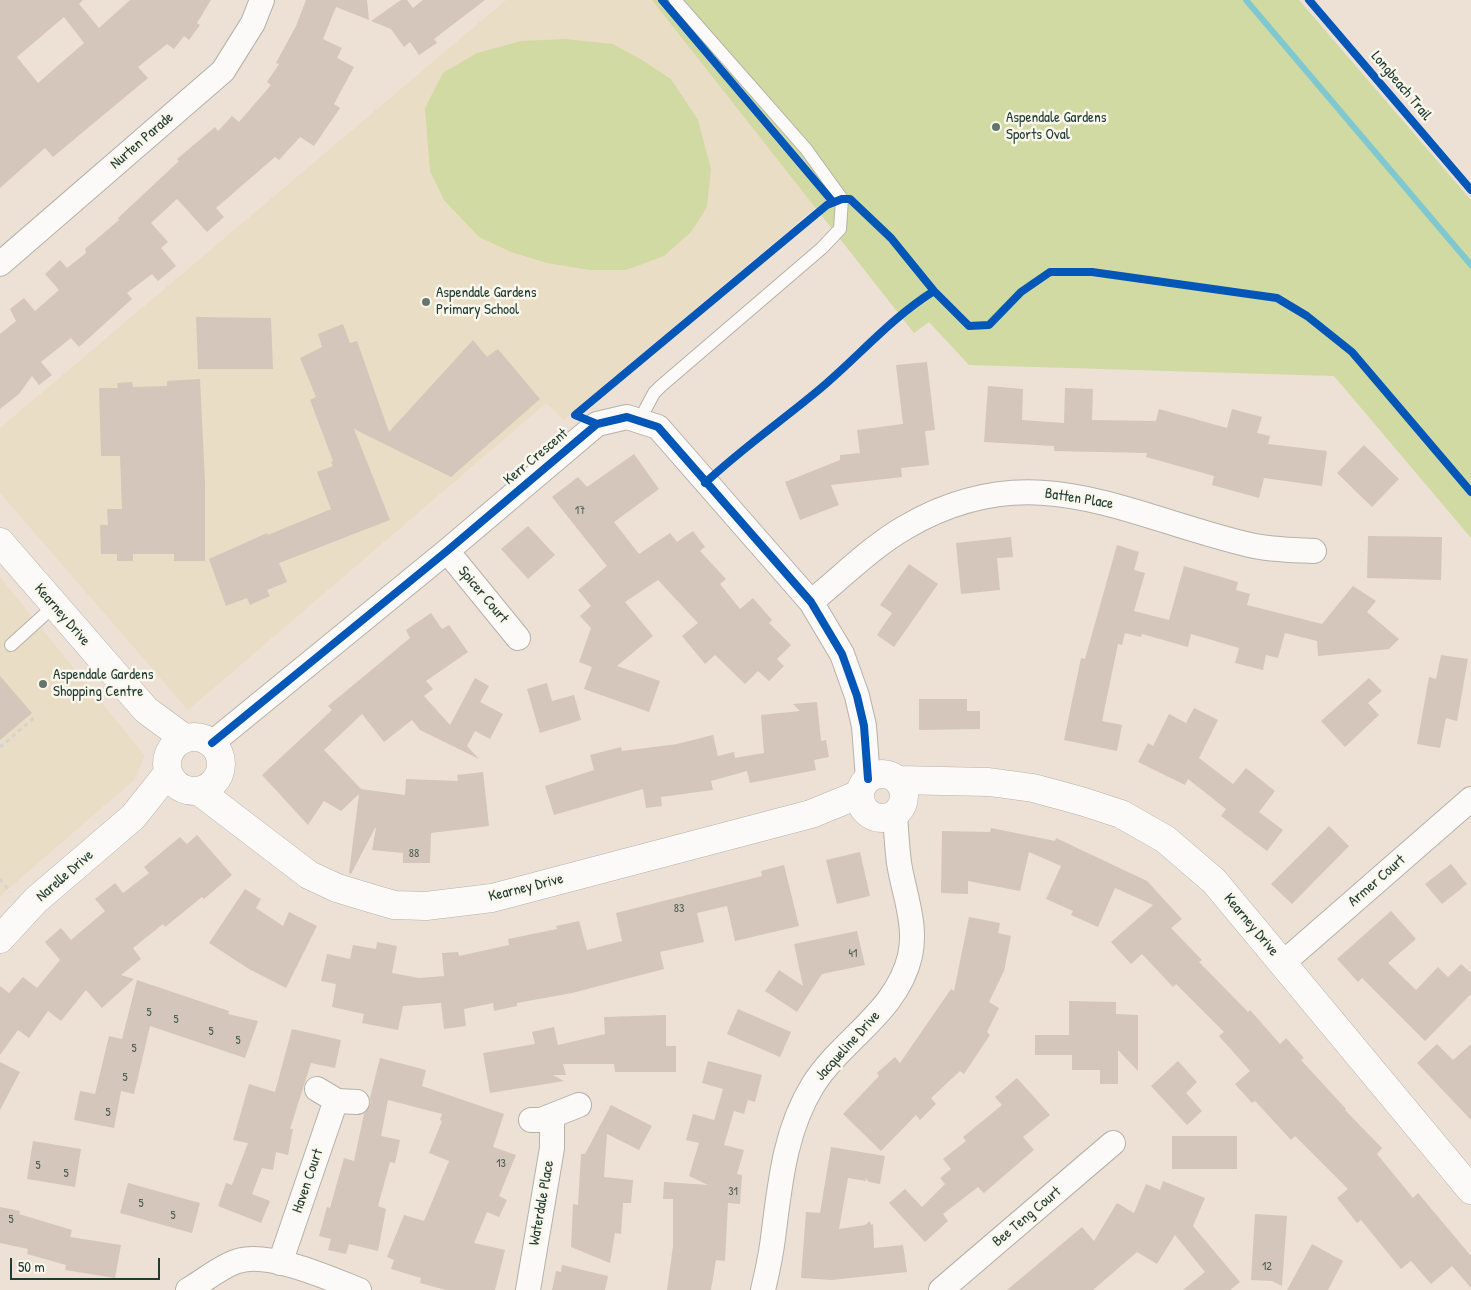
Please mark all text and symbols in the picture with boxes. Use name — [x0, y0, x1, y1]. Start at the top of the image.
street label: Longbeach Trail — [1367, 48, 1435, 124]
street label: Nurten Parade — [107, 109, 177, 173]
place label: Aspendale Gardens Sports Oval — [1006, 109, 1107, 144]
marker: Aspendale Gardens Sports Oval — [990, 121, 1002, 133]
place label: Aspendale Gardens Primary School — [436, 284, 537, 319]
marker: Aspendale Gardens Primary School — [420, 296, 432, 308]
street label: Kerr Crescent — [500, 425, 572, 489]
street label: Batten Place — [1044, 485, 1114, 513]
house number: 17 — [575, 504, 585, 518]
street label: Spicer Court — [454, 563, 512, 627]
street label: Kearney Drive — [30, 580, 94, 650]
place label: Aspendale Gardens Shopping Centre — [53, 666, 154, 701]
marker: Aspendale Gardens Shopping Centre — [37, 678, 49, 690]
street label: Narelle Drive — [33, 846, 97, 906]
house number: 88 — [409, 847, 419, 861]
street label: Armer Court — [1345, 851, 1409, 911]
street label: Kearney Drive — [487, 870, 565, 906]
street label: Kearney Drive — [1220, 890, 1282, 960]
house number: 83 — [674, 902, 684, 916]
house number: 41 — [849, 947, 857, 961]
house number: 5 — [146, 1006, 152, 1020]
street label: Jacqueline Drive — [812, 1007, 884, 1085]
house number: 5 — [173, 1013, 179, 1027]
house number: 5 — [208, 1025, 214, 1039]
house number: 5 — [235, 1034, 241, 1048]
house number: 5 — [131, 1042, 137, 1056]
house number: 5 — [122, 1071, 128, 1085]
house number: 5 — [105, 1106, 111, 1120]
street label: Haven Court — [289, 1147, 327, 1215]
house number: 13 — [496, 1157, 506, 1171]
house number: 5 — [35, 1159, 41, 1173]
street label: Waterdale Place — [526, 1159, 558, 1247]
house number: 5 — [63, 1167, 69, 1181]
street label: Bee Teng Court — [989, 1183, 1065, 1251]
house number: 31 — [728, 1185, 738, 1199]
house number: 5 — [138, 1197, 144, 1211]
house number: 5 — [170, 1209, 176, 1223]
house number: 5 — [8, 1213, 14, 1227]
scale bar — [12, 1248, 162, 1280]
text: 50 m — [18, 1256, 45, 1277]
house number: 12 — [1262, 1260, 1272, 1274]

